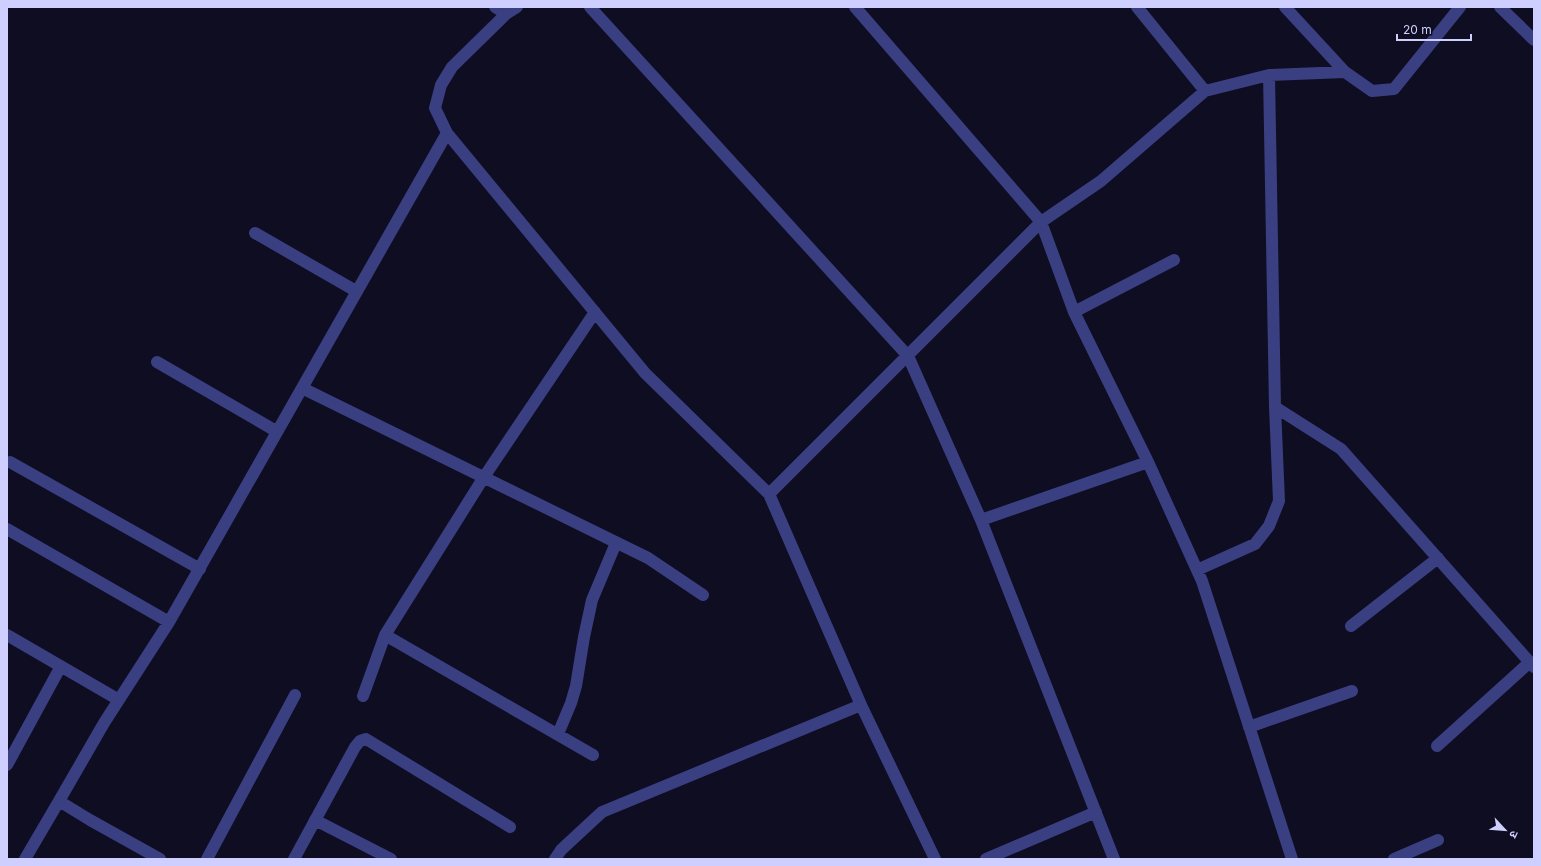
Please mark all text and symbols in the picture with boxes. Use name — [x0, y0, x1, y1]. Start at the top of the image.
scale bar — [1397, 16, 1471, 42]
text: 20 m — [1403, 22, 1432, 37]
north arrow — [1485, 810, 1525, 850]
text: उ — [1506, 828, 1522, 841]

